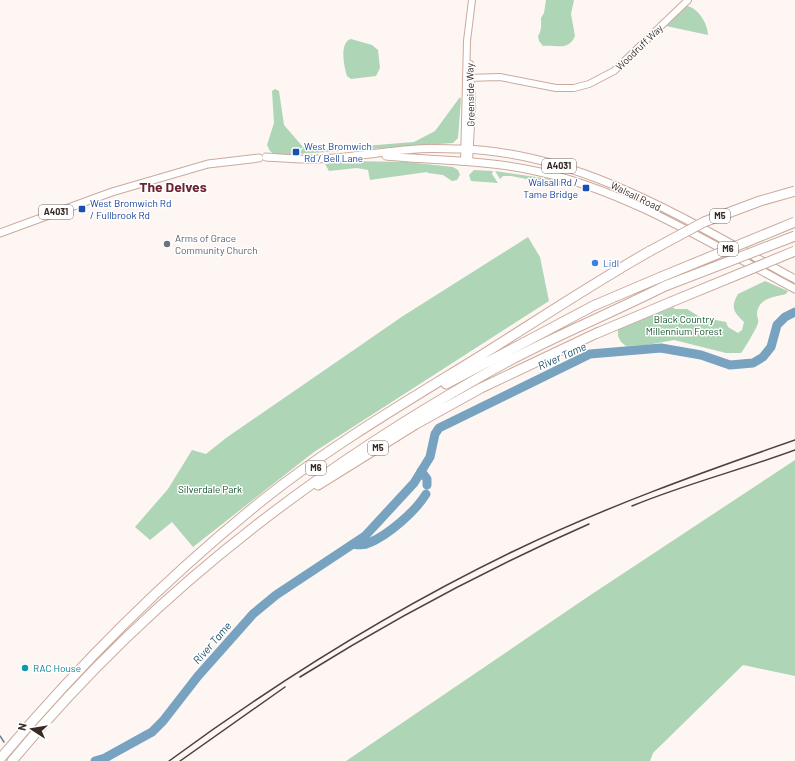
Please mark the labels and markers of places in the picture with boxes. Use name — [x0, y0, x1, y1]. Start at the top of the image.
place label: West Bromwich Rd / Bell Lane — [304, 140, 372, 164]
marker: West Bromwich Rd / Bell Lane — [291, 147, 301, 157]
place label: Walsall Rd / Tame Bridge — [523, 176, 578, 200]
marker: Walsall Rd / Tame Bridge — [581, 183, 591, 193]
place label: West Bromwich Rd / Fullbrook Rd — [90, 197, 171, 221]
marker: West Bromwich Rd / Fullbrook Rd — [77, 204, 87, 214]
place label: Arms of Grace Community Church — [175, 232, 258, 256]
marker: Arms of Grace Community Church — [162, 239, 172, 249]
place label: Lidl — [603, 257, 619, 269]
marker: Lidl — [590, 258, 600, 268]
place label: RAC House — [33, 662, 81, 674]
marker: RAC House — [20, 663, 30, 673]

